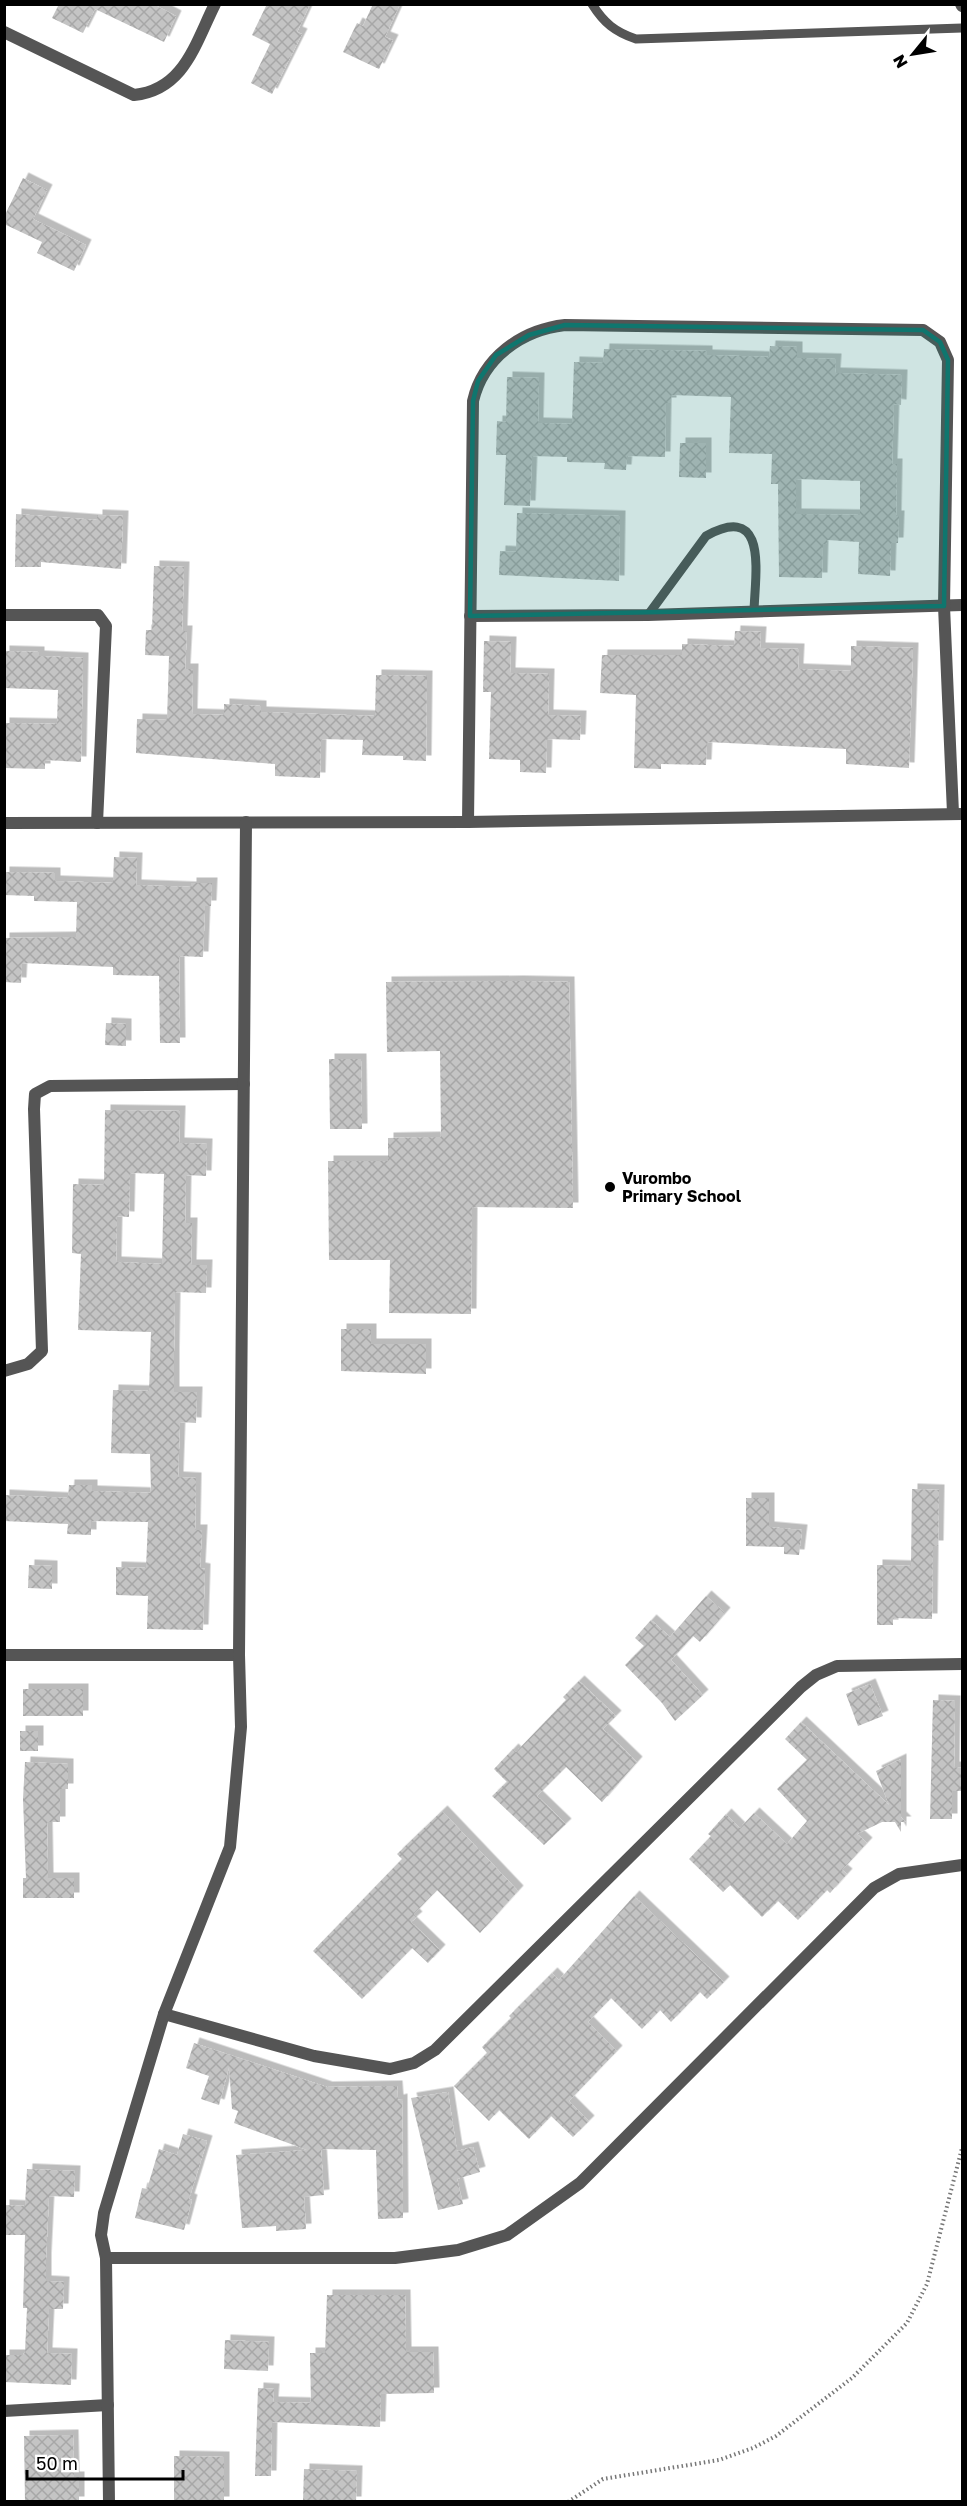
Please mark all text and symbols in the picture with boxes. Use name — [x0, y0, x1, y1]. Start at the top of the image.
north arrow — [883, 24, 943, 84]
text: N — [888, 51, 912, 72]
place label: Vurombo Primary School — [622, 1168, 742, 1206]
marker: Vurombo Primary School — [603, 1180, 617, 1194]
scale bar — [27, 2443, 183, 2481]
text: 50 m — [36, 2452, 78, 2474]

